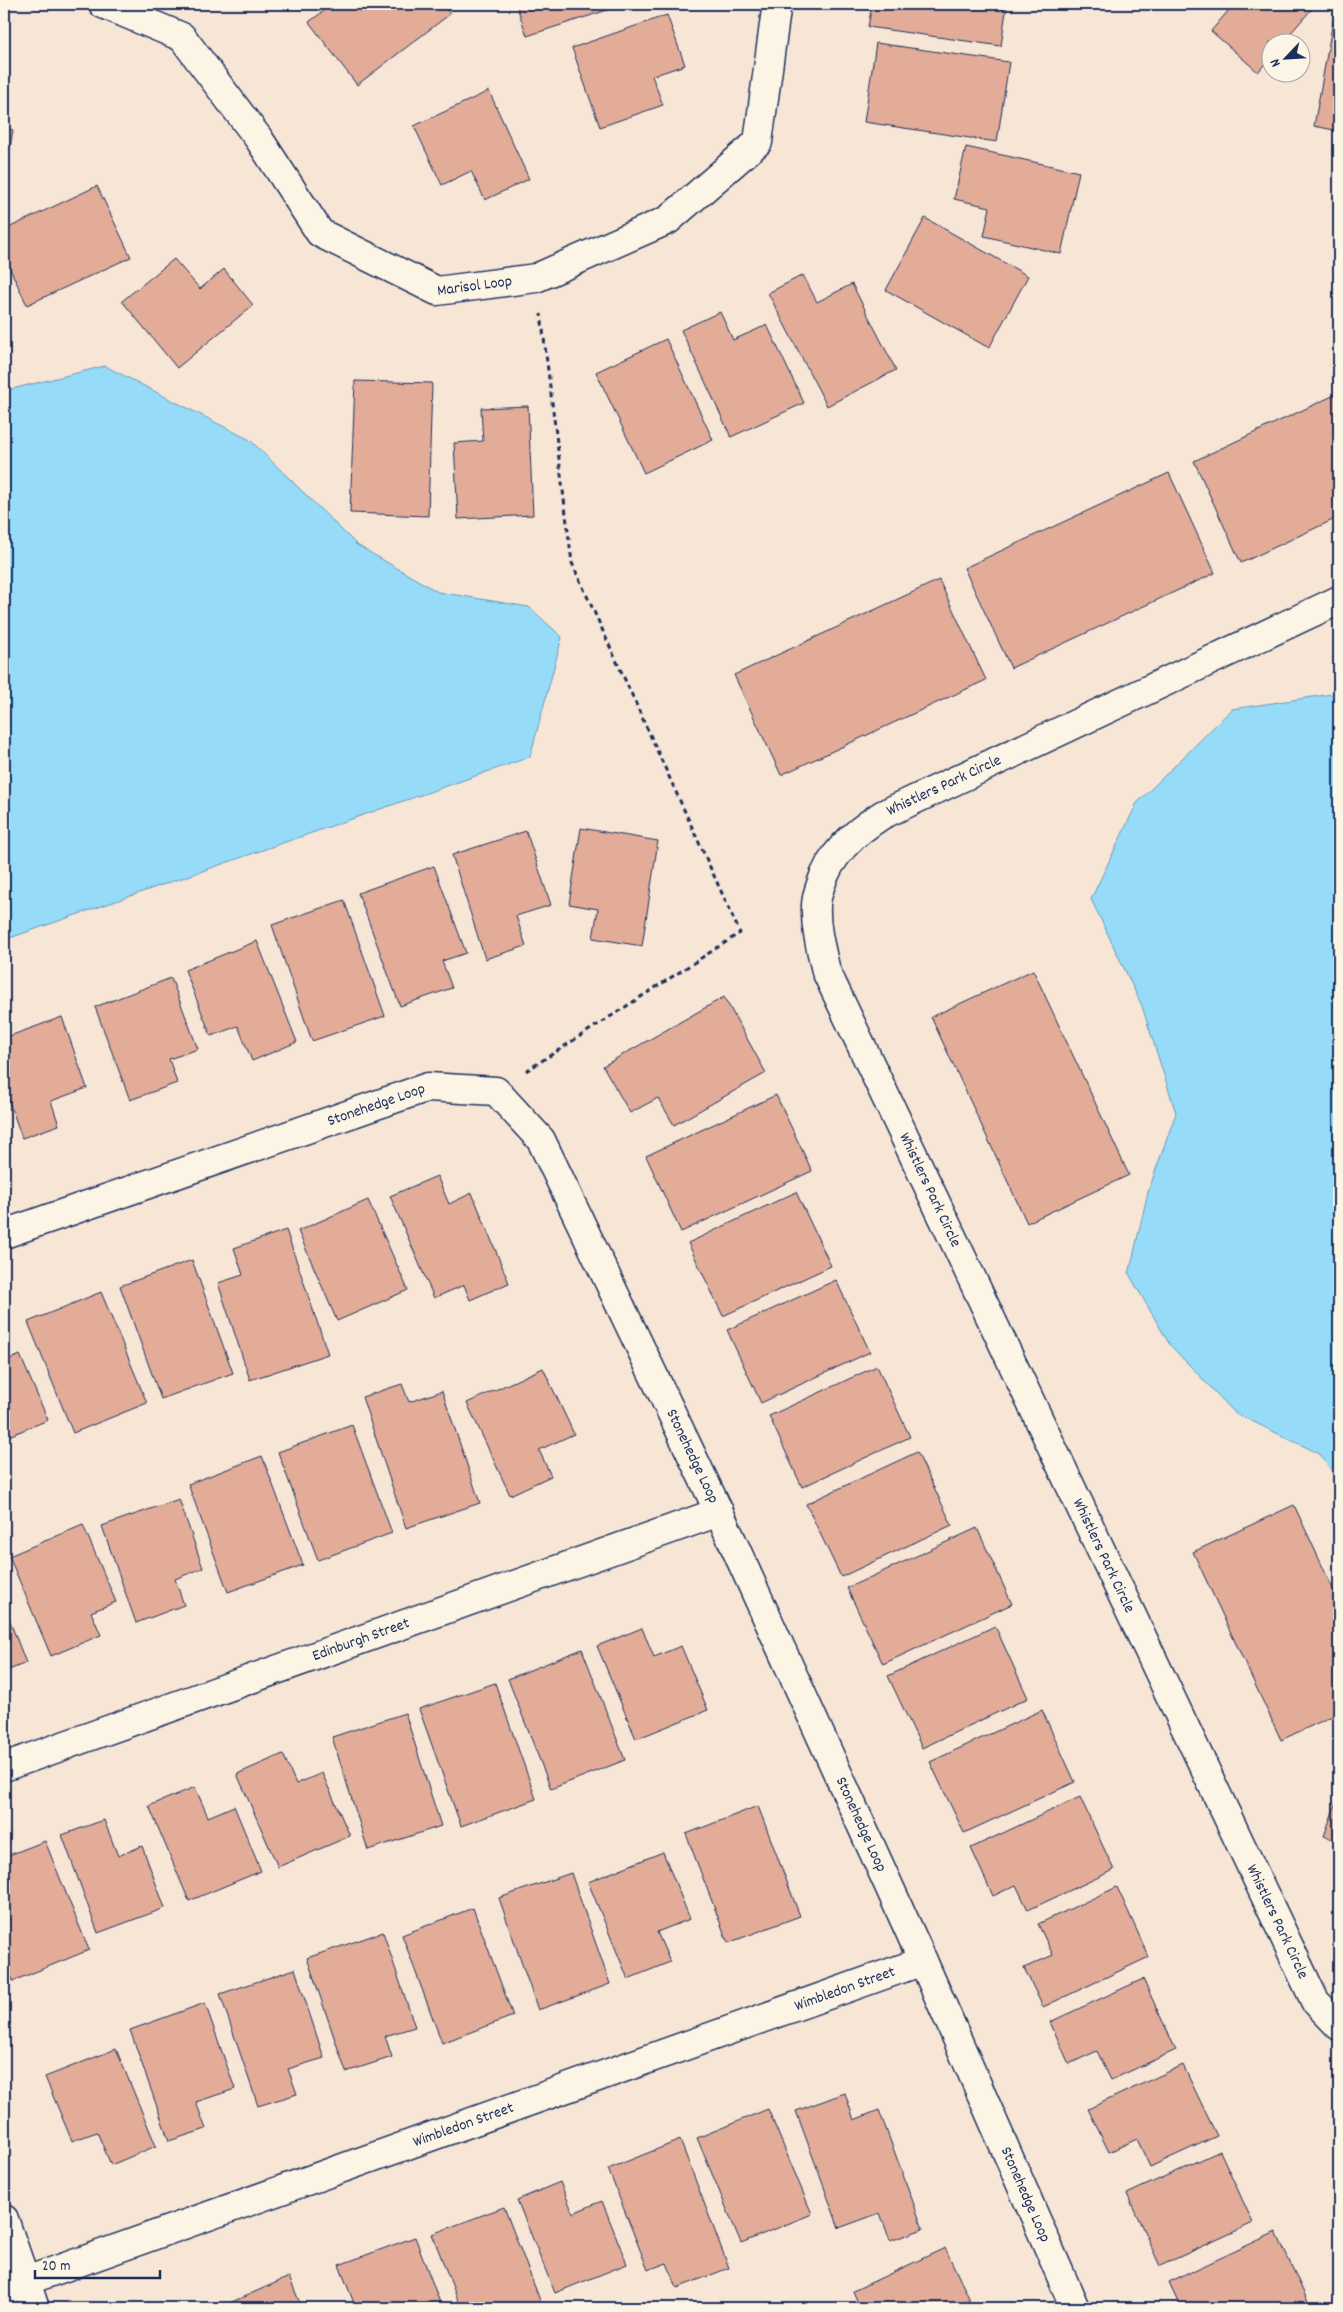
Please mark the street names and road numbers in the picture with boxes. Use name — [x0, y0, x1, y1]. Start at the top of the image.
street label: Marisol Loop — [436, 270, 513, 302]
street label: Whistlers Park Circle — [883, 749, 1005, 823]
street label: Stonehedge Loop — [324, 1077, 428, 1133]
street label: Whistlers Park Circle — [893, 1129, 967, 1251]
street label: Stonehedge Loop — [660, 1405, 725, 1507]
street label: Whistlers Park Circle — [1067, 1495, 1141, 1617]
street label: Edinburgh Street — [309, 1612, 413, 1668]
street label: Stonehedge Loop — [829, 1773, 893, 1876]
street label: Whistlers Park Circle — [1240, 1861, 1314, 1983]
street label: Wimbledon Street — [791, 1960, 899, 2017]
street label: Wimbledon Street — [410, 2096, 517, 2154]
street label: Stonehedge Loop — [994, 2143, 1056, 2246]

